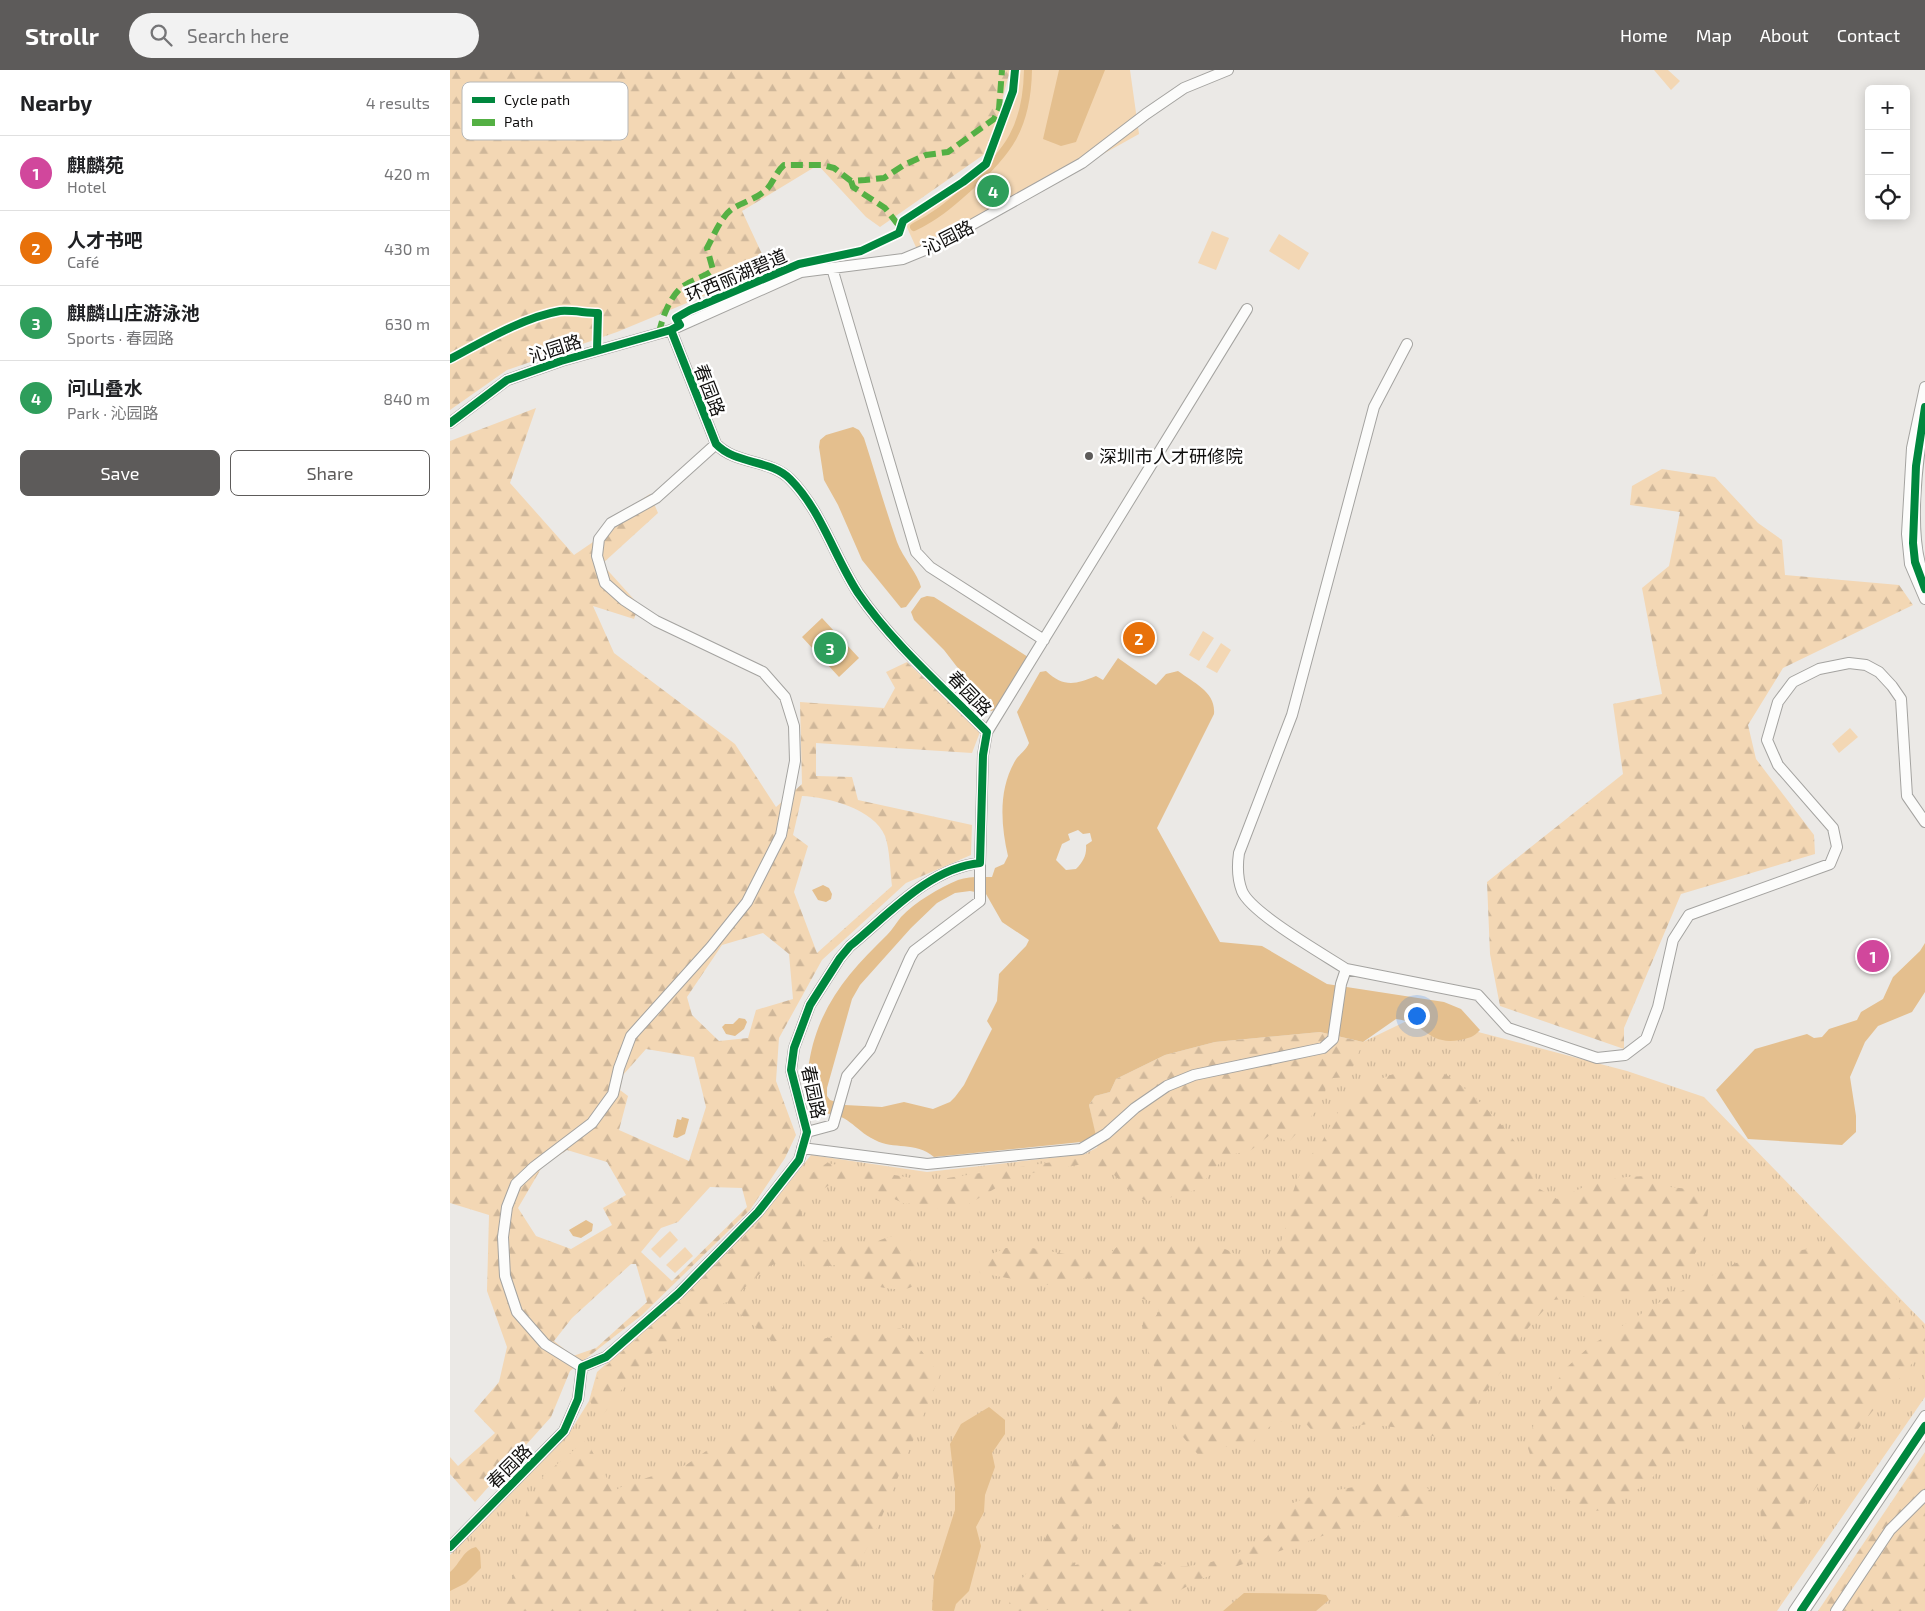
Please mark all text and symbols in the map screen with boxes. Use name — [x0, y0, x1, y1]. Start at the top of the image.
search box — [129, 13, 479, 58]
text: Strollr — [25, 21, 99, 50]
icon: search — [147, 21, 175, 49]
text: Search here — [187, 24, 289, 47]
text: Home — [1620, 24, 1668, 46]
text: Map — [1696, 24, 1732, 46]
text: About — [1760, 24, 1809, 46]
text: Contact — [1837, 24, 1900, 46]
legend — [462, 82, 628, 140]
map controls — [1865, 85, 1910, 220]
button: + — [1865, 85, 1910, 130]
text: Nearby — [20, 90, 92, 115]
text: Cycle path — [504, 91, 570, 108]
text: 4 results — [366, 93, 430, 112]
text: Path — [504, 113, 533, 130]
button: − — [1865, 130, 1910, 175]
text: 麒麟苑 — [67, 153, 124, 176]
text: 1 — [33, 164, 39, 183]
text: 420 m — [384, 164, 430, 183]
pin: 4 — [977, 172, 1009, 210]
button: locate — [1865, 175, 1910, 220]
text: Hotel — [67, 177, 106, 196]
street label: 沁园路 — [919, 215, 977, 259]
text: 人才书吧 — [67, 228, 143, 251]
text: 2 — [31, 239, 41, 258]
text: 430 m — [384, 239, 430, 258]
street label: 环西丽湖碧道 — [682, 244, 790, 306]
text: Café — [67, 252, 99, 271]
text: 麒麟山庄游泳池 — [67, 301, 200, 324]
text: 3 — [31, 314, 41, 333]
text: 630 m — [385, 314, 430, 333]
text: Sports · 春园路 — [67, 328, 174, 347]
street label: 沁园路 — [526, 329, 584, 367]
street label: 春园路 — [690, 361, 730, 419]
text: 问山叠水 — [67, 376, 143, 399]
text: 4 — [31, 389, 41, 408]
text: 840 m — [383, 389, 430, 408]
text: Park · 沁园路 — [67, 403, 158, 422]
place label: 深圳市人才研修院 — [1099, 445, 1243, 467]
button: Save — [20, 450, 220, 496]
button: Share — [230, 450, 430, 496]
marker: 深圳市人才研修院 — [1083, 450, 1095, 462]
pin: 2 — [1123, 619, 1155, 657]
pin: 3 — [814, 629, 846, 667]
street label: 春园路 — [943, 666, 997, 720]
pin: 1 — [1857, 937, 1889, 975]
your location — [1404, 1003, 1430, 1029]
street label: 春园路 — [798, 1063, 830, 1121]
street label: 春园路 — [482, 1439, 536, 1493]

